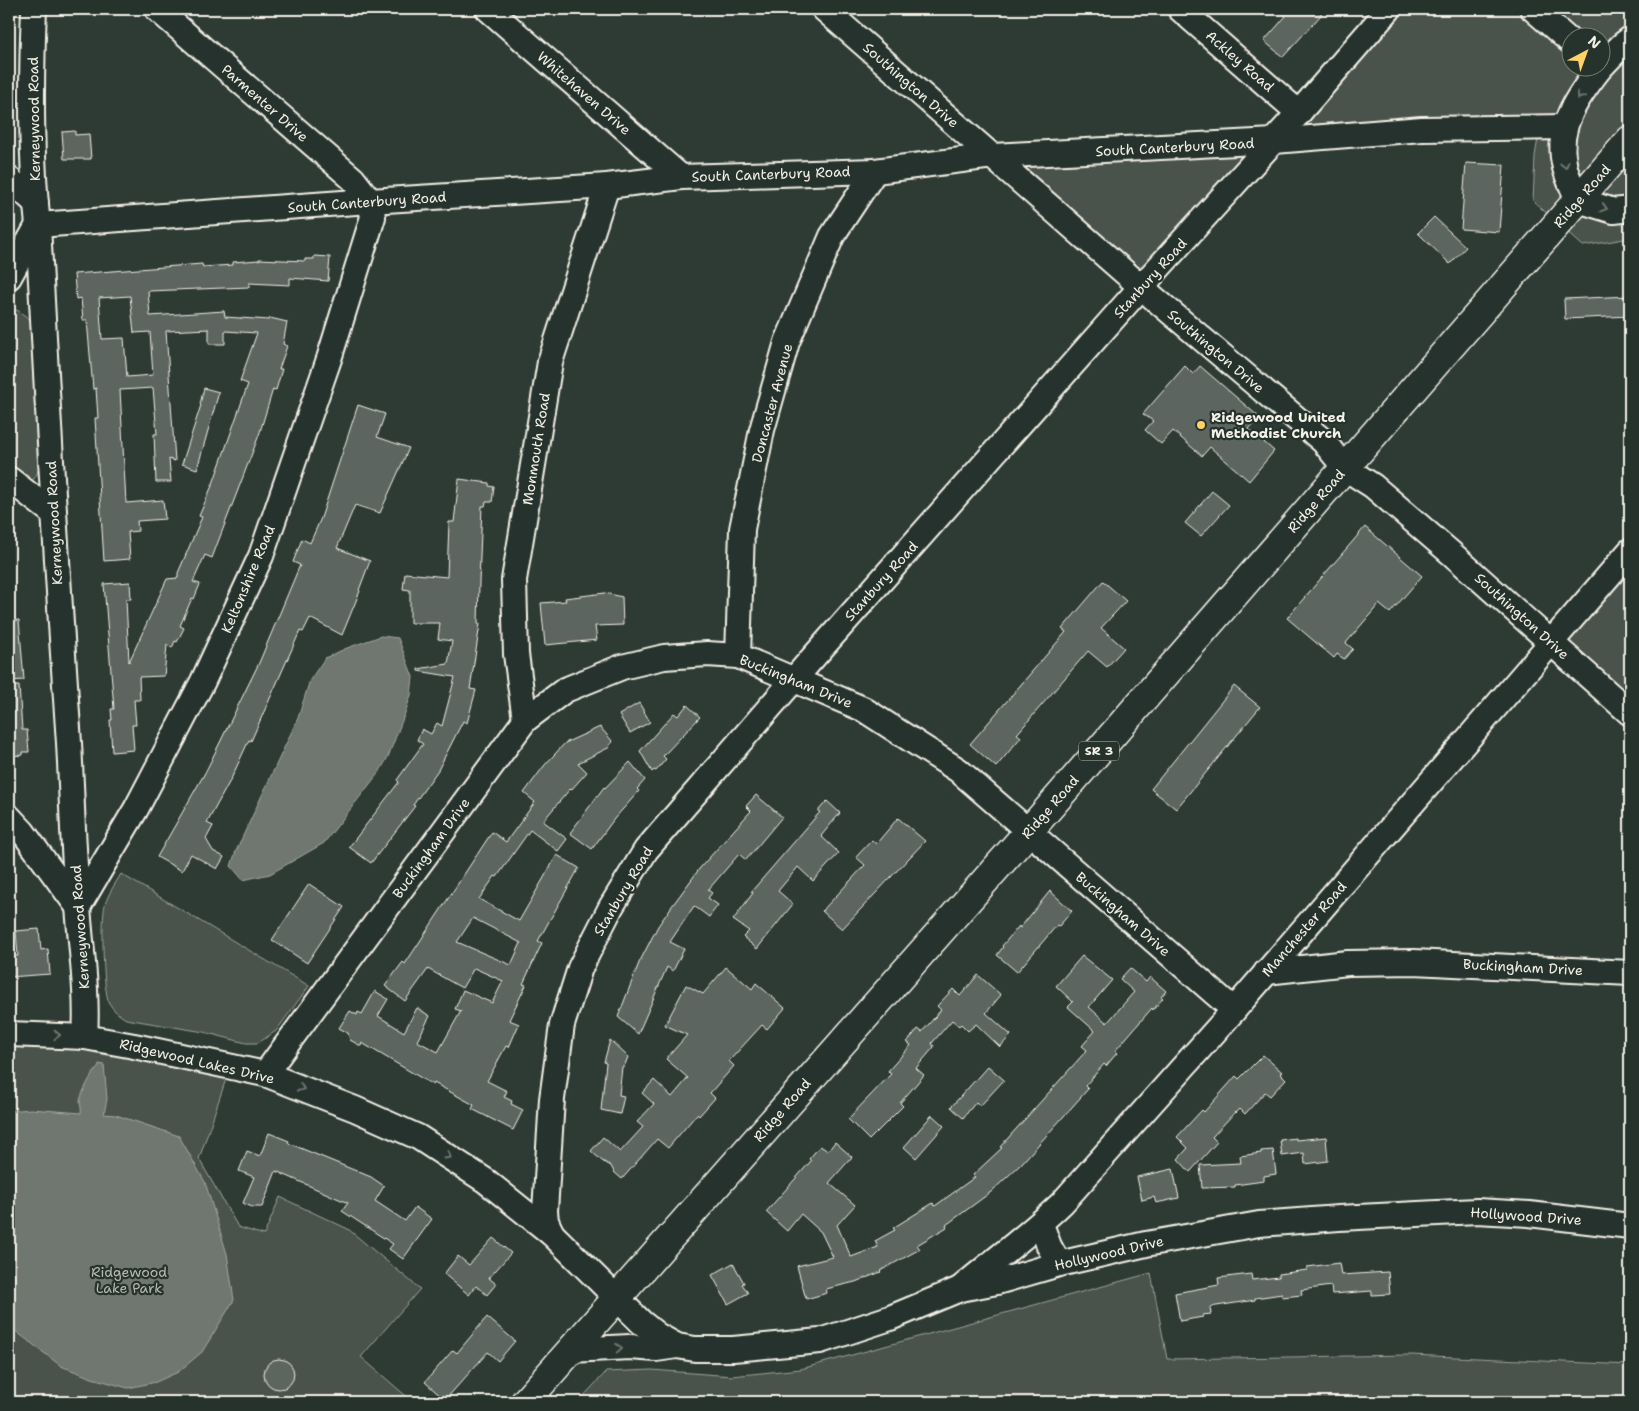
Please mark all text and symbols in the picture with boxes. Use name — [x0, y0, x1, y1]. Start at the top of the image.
street label: Ackley Road — [1202, 26, 1278, 96]
north arrow — [1562, 28, 1612, 78]
text: N — [1584, 32, 1605, 53]
street label: Southington Drive — [859, 39, 963, 132]
street label: Whitehaven Drive — [533, 47, 635, 139]
street label: Kerneywood Road — [24, 57, 44, 181]
street label: Parmenter Drive — [218, 60, 312, 146]
one-way arrow — [1576, 91, 1586, 100]
street label: South Canterbury Road — [1095, 134, 1255, 160]
street label: Ridge Road — [1549, 160, 1615, 232]
one-way arrow — [1559, 160, 1570, 169]
street label: South Canterbury Road — [691, 162, 851, 186]
street label: South Canterbury Road — [287, 187, 447, 217]
one-way arrow — [1599, 202, 1607, 212]
street label: Stanbury Road — [1109, 234, 1191, 322]
street label: Southington Drive — [1164, 305, 1268, 397]
street label: Doncaster Avenue — [747, 342, 797, 464]
street label: Monmouth Road — [518, 391, 554, 506]
place label: Ridgewood United Methodist Church — [1211, 408, 1346, 442]
marker: Ridgewood United Methodist Church — [1195, 419, 1207, 431]
street label: Kerneywood Road — [42, 460, 66, 586]
street label: Ridge Road — [1283, 465, 1349, 537]
street label: Keltonshire Road — [217, 522, 279, 636]
street label: Stanbury Road — [840, 537, 922, 625]
street label: Southington Drive — [1471, 569, 1573, 663]
street label: Buckingham Drive — [737, 650, 855, 712]
road number: SR 3 — [1079, 741, 1119, 760]
street label: Ridge Road — [1017, 771, 1083, 843]
street label: Buckingham Drive — [388, 794, 474, 902]
street label: Stanbury Road — [589, 843, 657, 939]
street label: Kerneywood Road — [67, 864, 93, 990]
street label: Buckingham Drive — [1072, 868, 1174, 960]
street label: Manchester Road — [1258, 878, 1350, 980]
street label: Buckingham Drive — [1463, 955, 1583, 979]
one-way arrow — [54, 1030, 62, 1040]
street label: Ridgewood Lakes Drive — [118, 1034, 276, 1088]
street label: Ridge Road — [749, 1074, 815, 1146]
one-way arrow — [296, 1082, 305, 1092]
one-way arrow — [443, 1150, 452, 1160]
street label: Hollywood Drive — [1470, 1203, 1582, 1229]
street label: Hollywood Drive — [1053, 1232, 1165, 1274]
park label: Ridgewood Lake Park — [91, 1263, 167, 1297]
one-way arrow — [615, 1342, 623, 1353]

